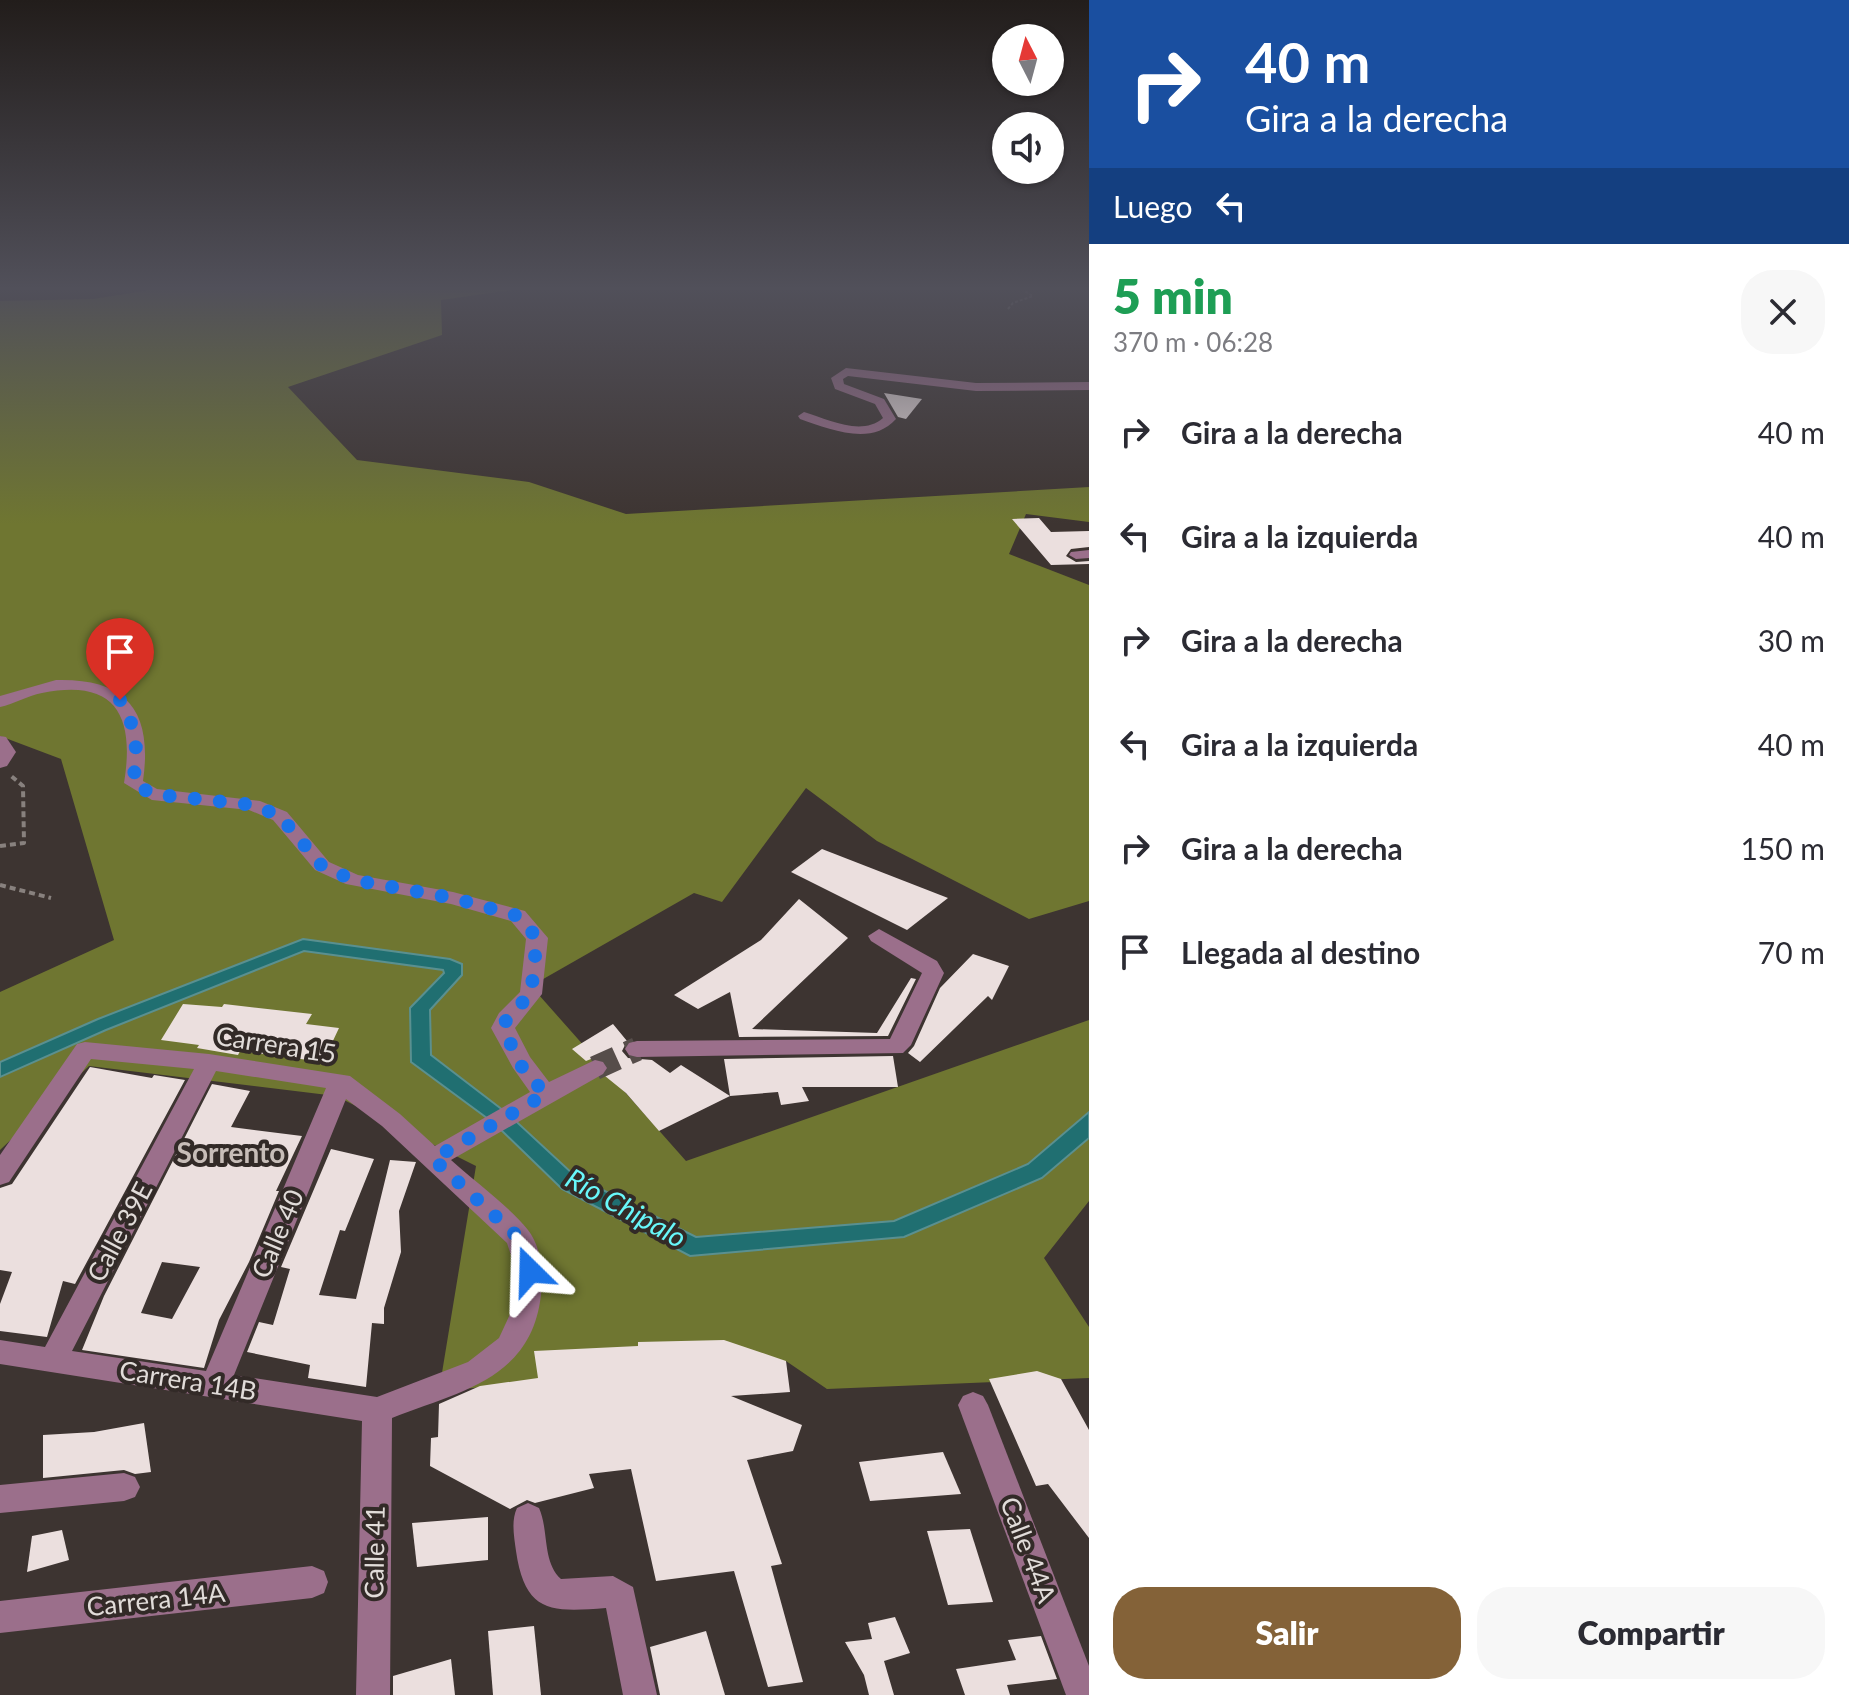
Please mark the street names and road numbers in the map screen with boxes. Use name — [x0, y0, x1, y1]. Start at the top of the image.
street label: Carrera 15 — [214, 1019, 339, 1069]
street label: Calle 39E — [80, 1176, 159, 1287]
street label: Calle 40 — [244, 1185, 310, 1283]
street label: Carrera 14B — [117, 1353, 259, 1407]
street label: Calle 44A — [994, 1492, 1064, 1607]
street label: Calle 41 — [357, 1505, 391, 1599]
street label: Carrera 14A — [85, 1576, 227, 1622]

